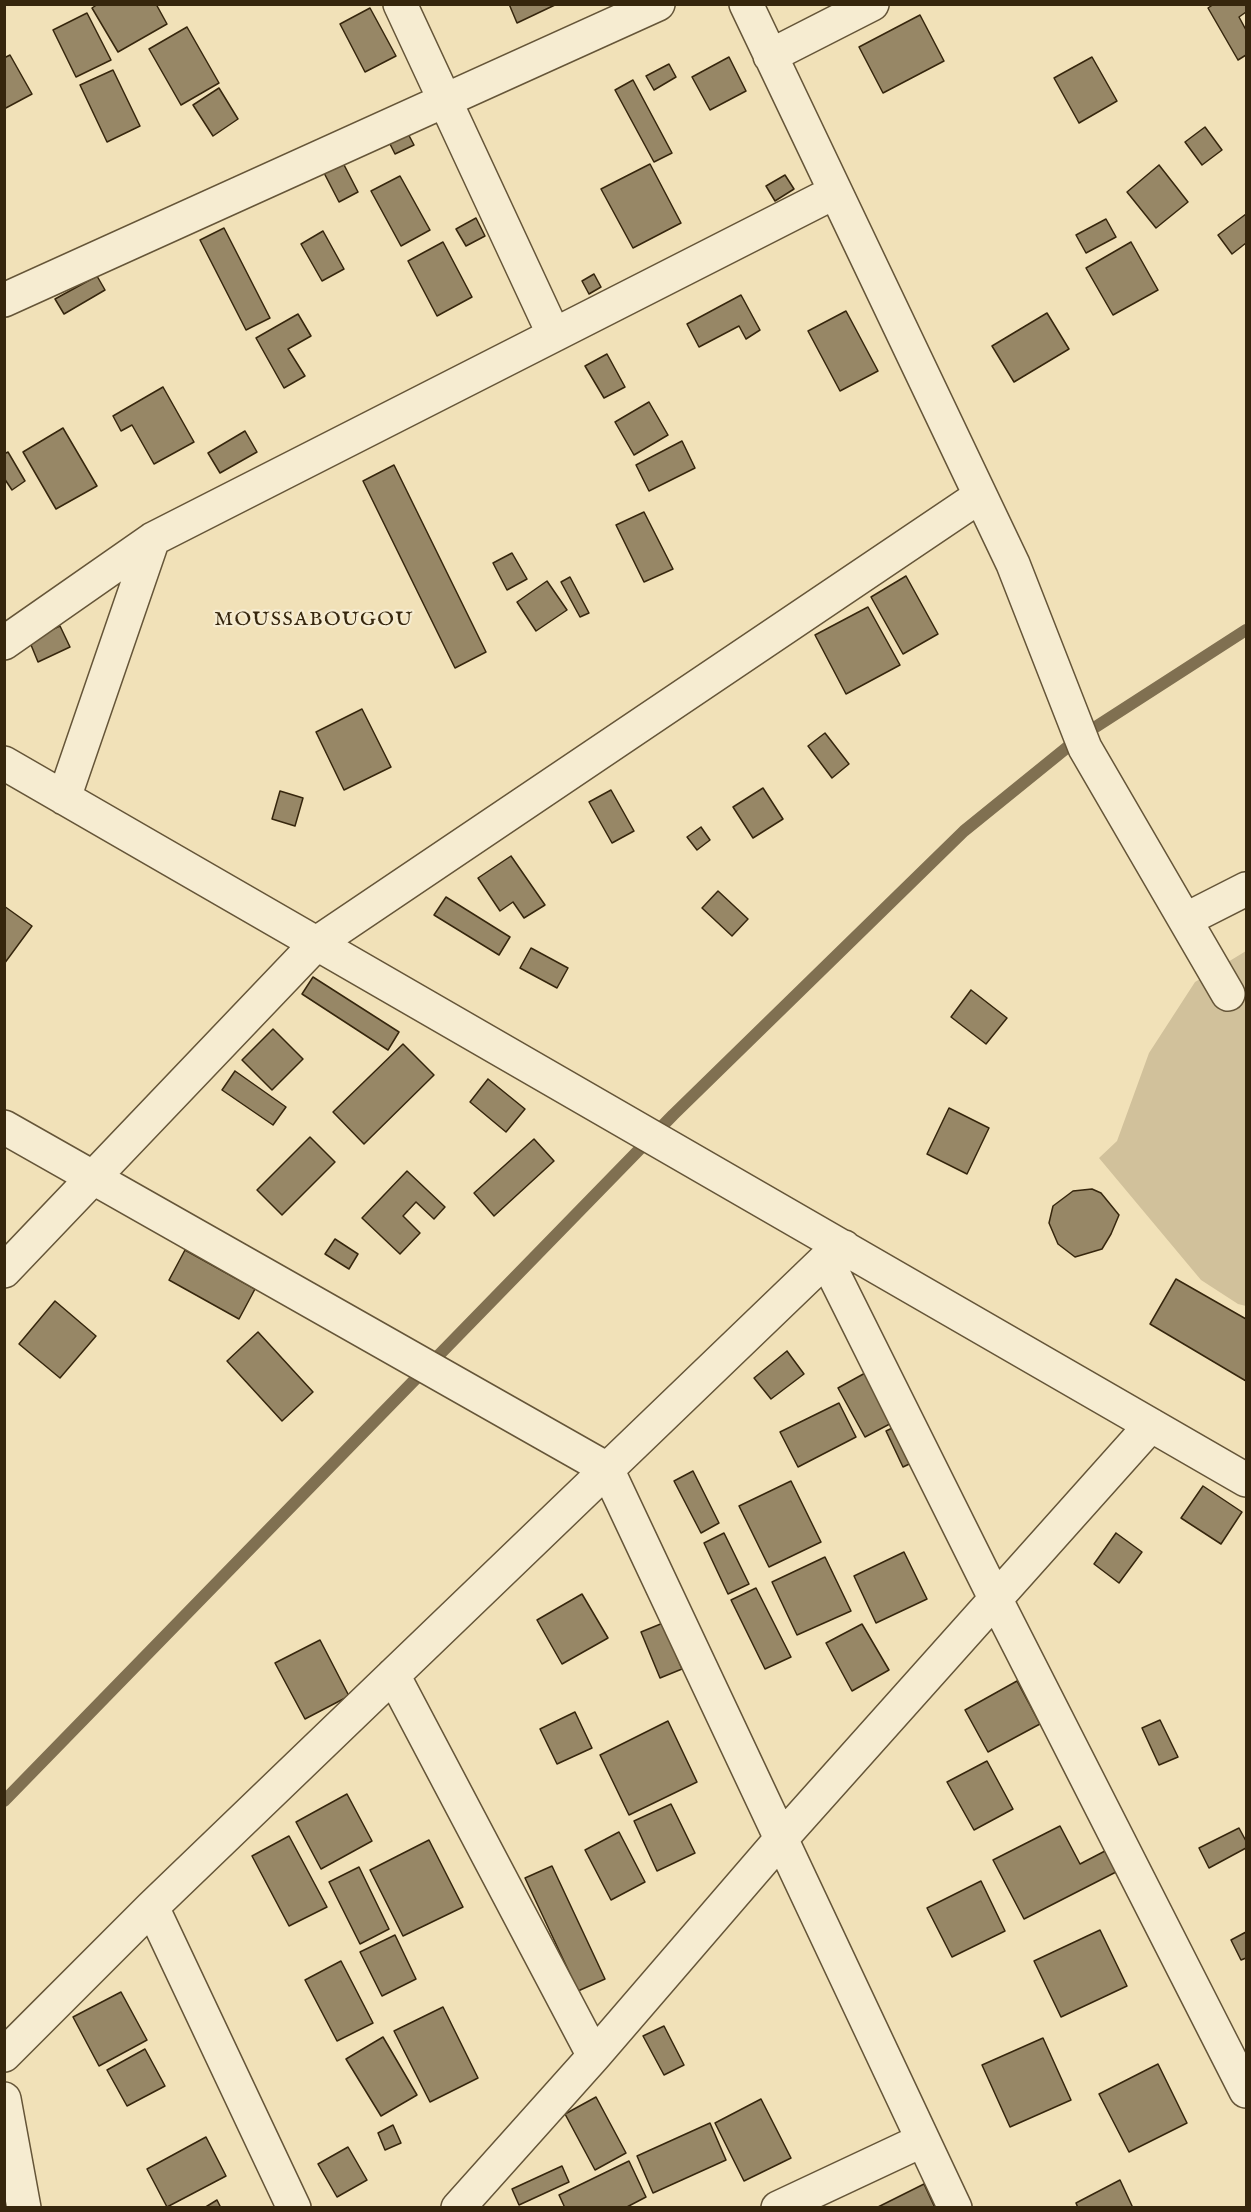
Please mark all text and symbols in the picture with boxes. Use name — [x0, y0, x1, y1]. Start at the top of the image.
district label: MOUSSABOUGOU — [214, 609, 414, 633]

